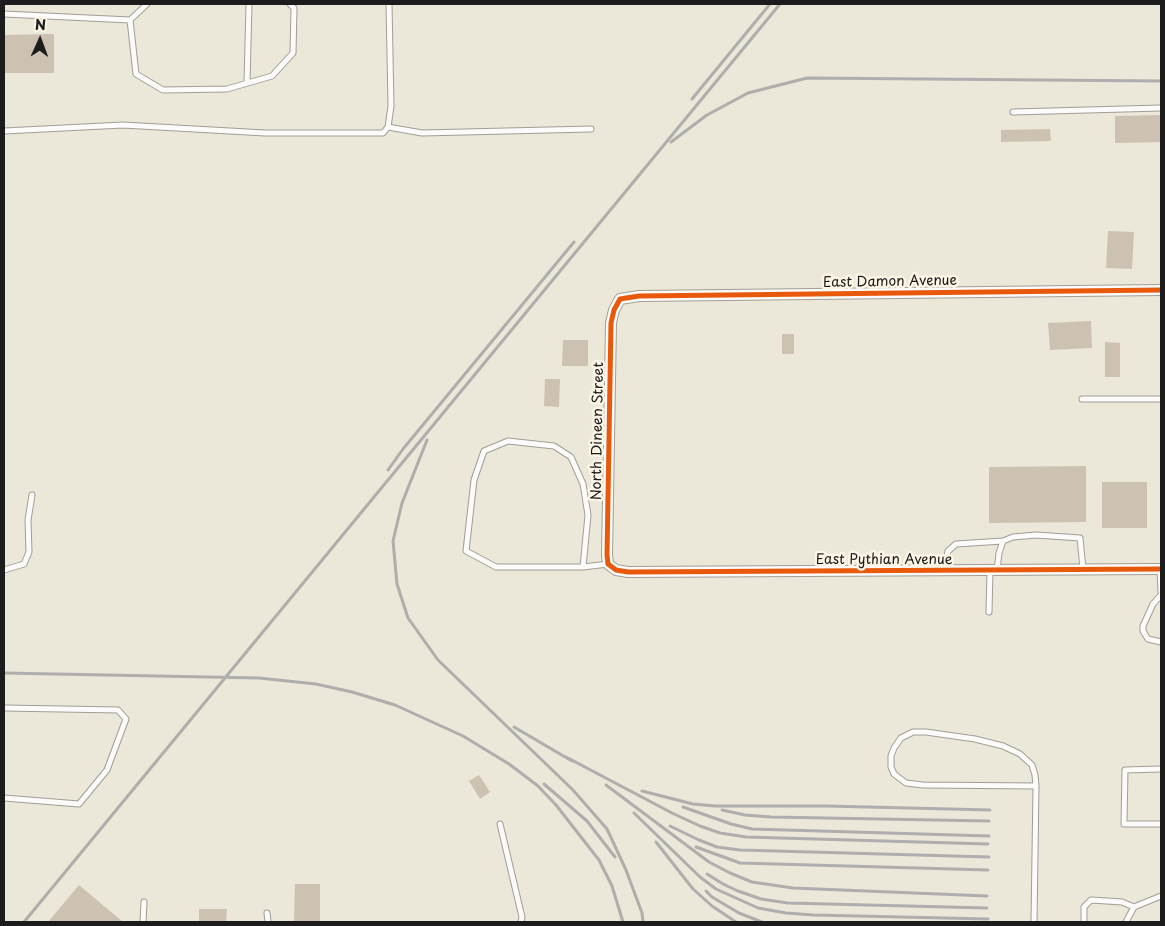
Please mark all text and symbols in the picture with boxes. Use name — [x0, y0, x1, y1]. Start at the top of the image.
text: N — [35, 14, 46, 35]
north arrow — [15, 15, 65, 65]
street label: East Damon Avenue — [823, 272, 957, 292]
street label: North Dineen Street — [588, 362, 608, 500]
street label: East Pythian Avenue — [816, 552, 952, 568]

